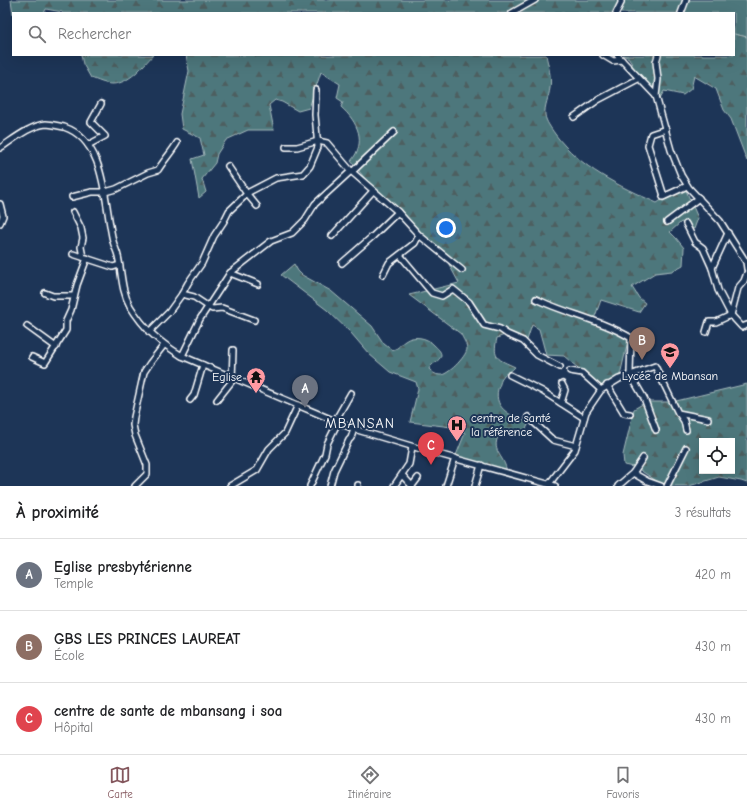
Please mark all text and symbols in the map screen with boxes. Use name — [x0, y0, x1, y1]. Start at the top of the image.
search box — [12, 12, 735, 56]
icon: search — [26, 23, 48, 45]
text: Rechercher — [58, 25, 131, 43]
your location — [436, 218, 456, 238]
pin: B — [629, 327, 655, 360]
school or university icon: Lycée de Mbansan — [659, 341, 681, 369]
temple icon: Eglise — [245, 366, 267, 394]
place label: Lycée de Mbansan — [622, 369, 718, 383]
place label: Eglise — [212, 370, 242, 384]
pin: A — [292, 375, 318, 408]
place label: centre de santé la référence — [471, 411, 551, 439]
hospital icon: centre de santé la référence — [446, 414, 468, 442]
district label: MBANSAN — [325, 415, 395, 432]
pin: C — [418, 432, 444, 465]
map controls — [699, 438, 735, 474]
button: locate — [699, 438, 735, 474]
text: À proximité — [16, 503, 99, 522]
text: 3 résultats — [675, 505, 731, 520]
text: Eglise presbytérienne — [54, 558, 192, 576]
text: A — [25, 567, 33, 582]
text: 420 m — [695, 567, 731, 582]
text: Temple — [54, 576, 93, 591]
text: GBS LES PRINCES LAUREAT — [54, 630, 240, 648]
text: B — [25, 639, 33, 654]
text: 430 m — [695, 639, 731, 654]
text: École — [54, 648, 84, 663]
text: centre de sante de mbansang i soa — [54, 702, 282, 720]
text: C — [25, 711, 33, 726]
text: 430 m — [695, 711, 731, 726]
text: Hôpital — [54, 720, 93, 735]
tab: Carte — [108, 764, 133, 801]
tab: Itinéraire — [348, 764, 391, 801]
tab: Favoris — [606, 764, 639, 801]

